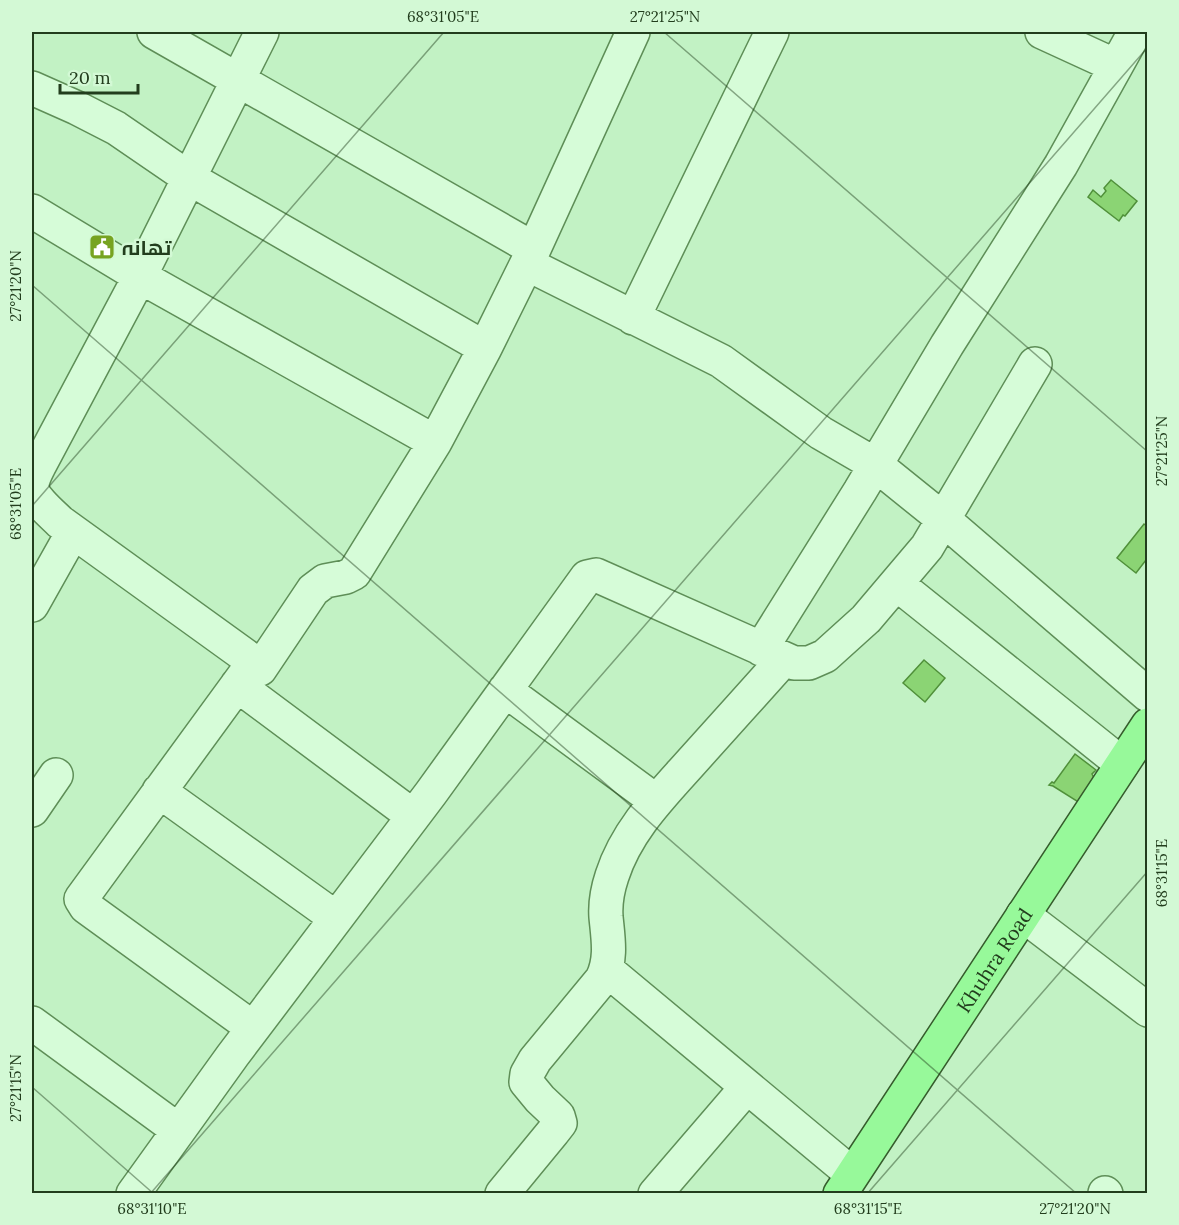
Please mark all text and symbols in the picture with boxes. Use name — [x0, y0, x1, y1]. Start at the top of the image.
text: 68°31'05"E — [407, 7, 479, 26]
text: 27°21'25"N — [630, 7, 700, 26]
scale bar — [60, 57, 138, 95]
text: 20 m — [69, 66, 111, 89]
public building icon: تھانہ — [87, 232, 117, 262]
place label: تھانہ — [122, 235, 172, 260]
text: 27°21'20"N — [6, 250, 25, 322]
text: 27°21'25"N — [1152, 416, 1171, 486]
text: 68°31'05"E — [6, 468, 25, 540]
text: 68°31'15"E — [1152, 839, 1171, 907]
street label: Khuhra Road — [950, 903, 1037, 1017]
text: 27°21'15"N — [6, 1054, 25, 1122]
text: 68°31'10"E — [117, 1199, 187, 1218]
text: 68°31'15"E — [834, 1199, 902, 1218]
text: 27°21'20"N — [1039, 1199, 1111, 1218]

